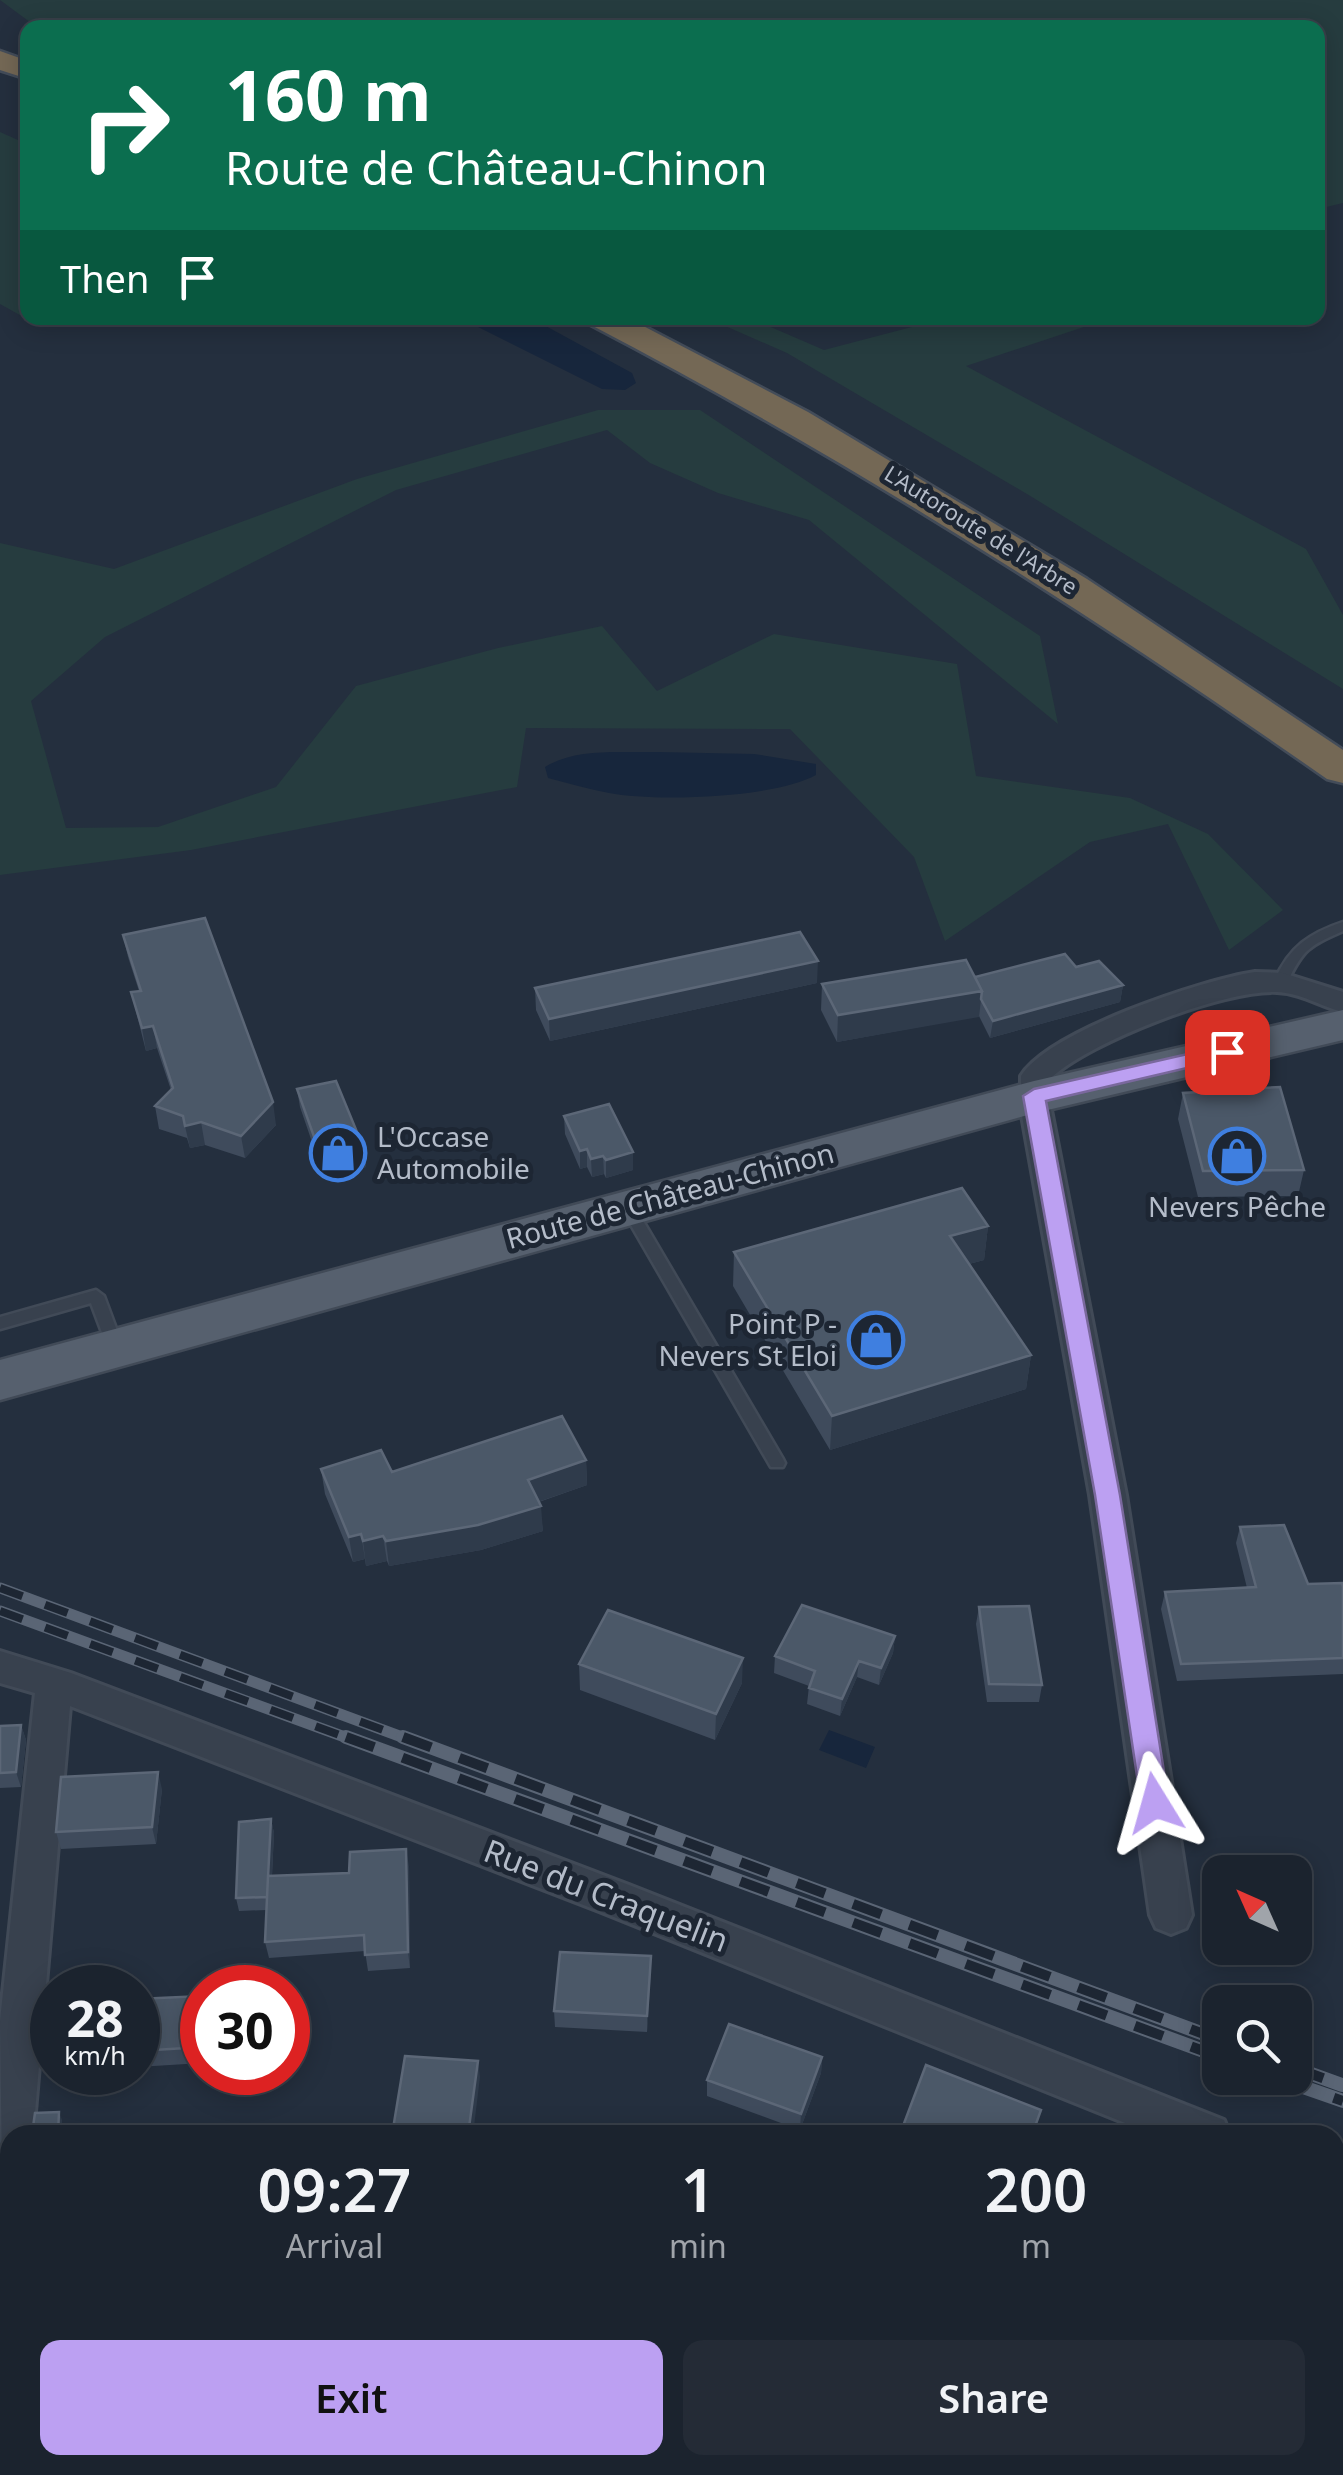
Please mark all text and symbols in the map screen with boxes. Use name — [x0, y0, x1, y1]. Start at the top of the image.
text: 160 m — [225, 46, 432, 142]
icon: right — [60, 60, 190, 190]
text: Route de Château-Chinon — [225, 137, 767, 198]
icon: arrive — [170, 250, 225, 305]
text: Then — [60, 252, 150, 304]
street label: L'Autoroute de l'Arbre — [879, 458, 1084, 601]
pin — [1185, 1010, 1270, 1095]
icon: arrive — [1200, 1025, 1255, 1080]
place label: L'Occase Automobile — [377, 1117, 530, 1187]
shop icon: L'Occase Automobile — [308, 1123, 368, 1183]
shop icon: Nevers Pêche — [1207, 1126, 1267, 1186]
street label: Route de Château-Chinon — [502, 1133, 838, 1257]
place label: Nevers Pêche — [1148, 1187, 1326, 1225]
place label: Point P - Nevers St Eloi — [658, 1304, 837, 1374]
shop icon: Point P - Nevers St Eloi — [846, 1310, 906, 1370]
position arrow — [1103, 1751, 1207, 1855]
street label: Rue du Craquelin — [478, 1828, 735, 1961]
north arrow — [1202, 1855, 1312, 1965]
map controls — [1202, 1855, 1312, 2095]
speed limit sign: 30 — [180, 1965, 310, 2095]
text: 28 — [66, 1984, 124, 2052]
button: search — [1202, 1985, 1312, 2095]
text: km/h — [64, 2038, 126, 2072]
text: 09:27 — [258, 2148, 411, 2230]
text: 1 — [681, 2148, 715, 2230]
text: 200 — [984, 2148, 1087, 2230]
text: Arrival — [286, 2224, 383, 2267]
text: min — [669, 2224, 727, 2267]
text: m — [1021, 2224, 1051, 2267]
button: Exit — [40, 2340, 663, 2455]
button: Share — [683, 2340, 1305, 2455]

